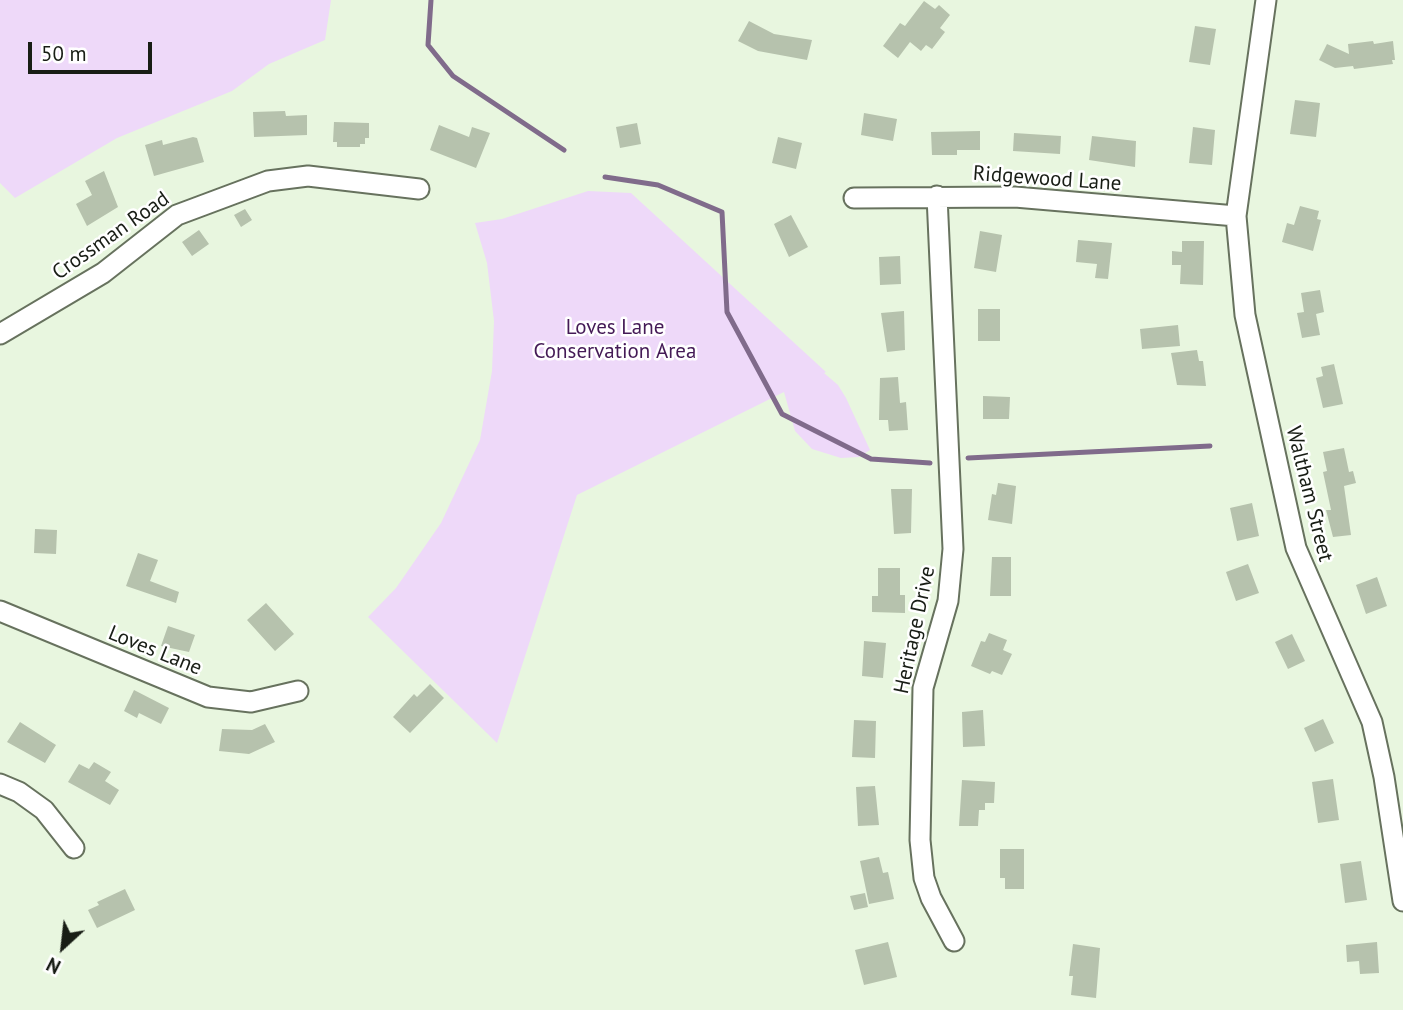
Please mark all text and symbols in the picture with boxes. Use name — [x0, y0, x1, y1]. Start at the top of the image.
scale bar — [32, 28, 156, 72]
text: 50 m — [41, 40, 87, 67]
street label: Ridgewood Lane — [972, 161, 1122, 197]
street label: Crossman Road — [48, 186, 174, 286]
park label: Loves Lane Conservation Area — [534, 315, 696, 365]
street label: Waltham Street — [1280, 424, 1338, 564]
street label: Heritage Drive — [889, 564, 941, 696]
street label: Loves Lane — [105, 621, 205, 681]
north arrow — [28, 912, 98, 982]
text: N — [42, 952, 64, 979]

